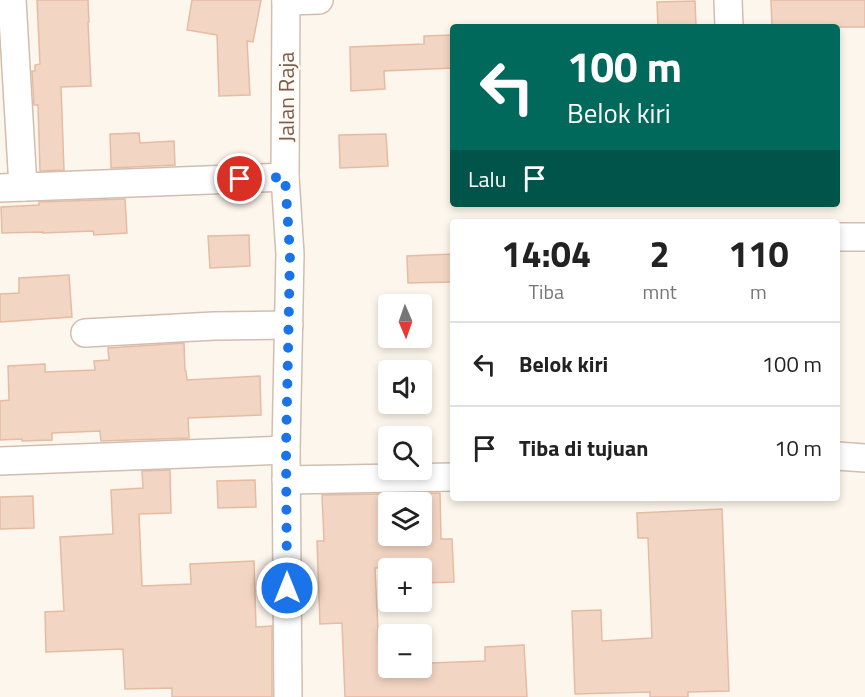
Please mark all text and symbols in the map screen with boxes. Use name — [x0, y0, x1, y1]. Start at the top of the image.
text: 100 m — [567, 34, 682, 98]
icon: left — [468, 48, 546, 126]
street label: Jalan Raja — [269, 52, 303, 142]
text: Belok kiri — [567, 92, 671, 133]
pin — [214, 153, 265, 204]
icon: arrive — [223, 162, 256, 195]
text: Lalu — [468, 162, 506, 196]
icon: arrive — [518, 162, 551, 195]
text: 14:04 — [501, 226, 591, 281]
text: 2 — [650, 226, 670, 281]
text: 110 — [728, 226, 789, 281]
text: Tiba — [529, 276, 564, 307]
text: mnt — [642, 276, 677, 307]
text: m — [750, 276, 767, 307]
north arrow — [378, 294, 432, 348]
map controls — [378, 294, 432, 678]
text: Belok kiri — [519, 347, 608, 381]
text: 100 m — [762, 347, 822, 381]
icon: left — [468, 348, 501, 381]
button: sound — [378, 360, 432, 414]
button: search — [378, 426, 432, 480]
text: Tiba di tujuan — [519, 431, 648, 465]
text: 10 m — [774, 431, 822, 465]
icon: arrive — [468, 432, 501, 465]
button: layers — [378, 492, 432, 546]
position arrow — [255, 556, 319, 620]
button: + — [378, 558, 432, 612]
button: − — [378, 624, 432, 678]

